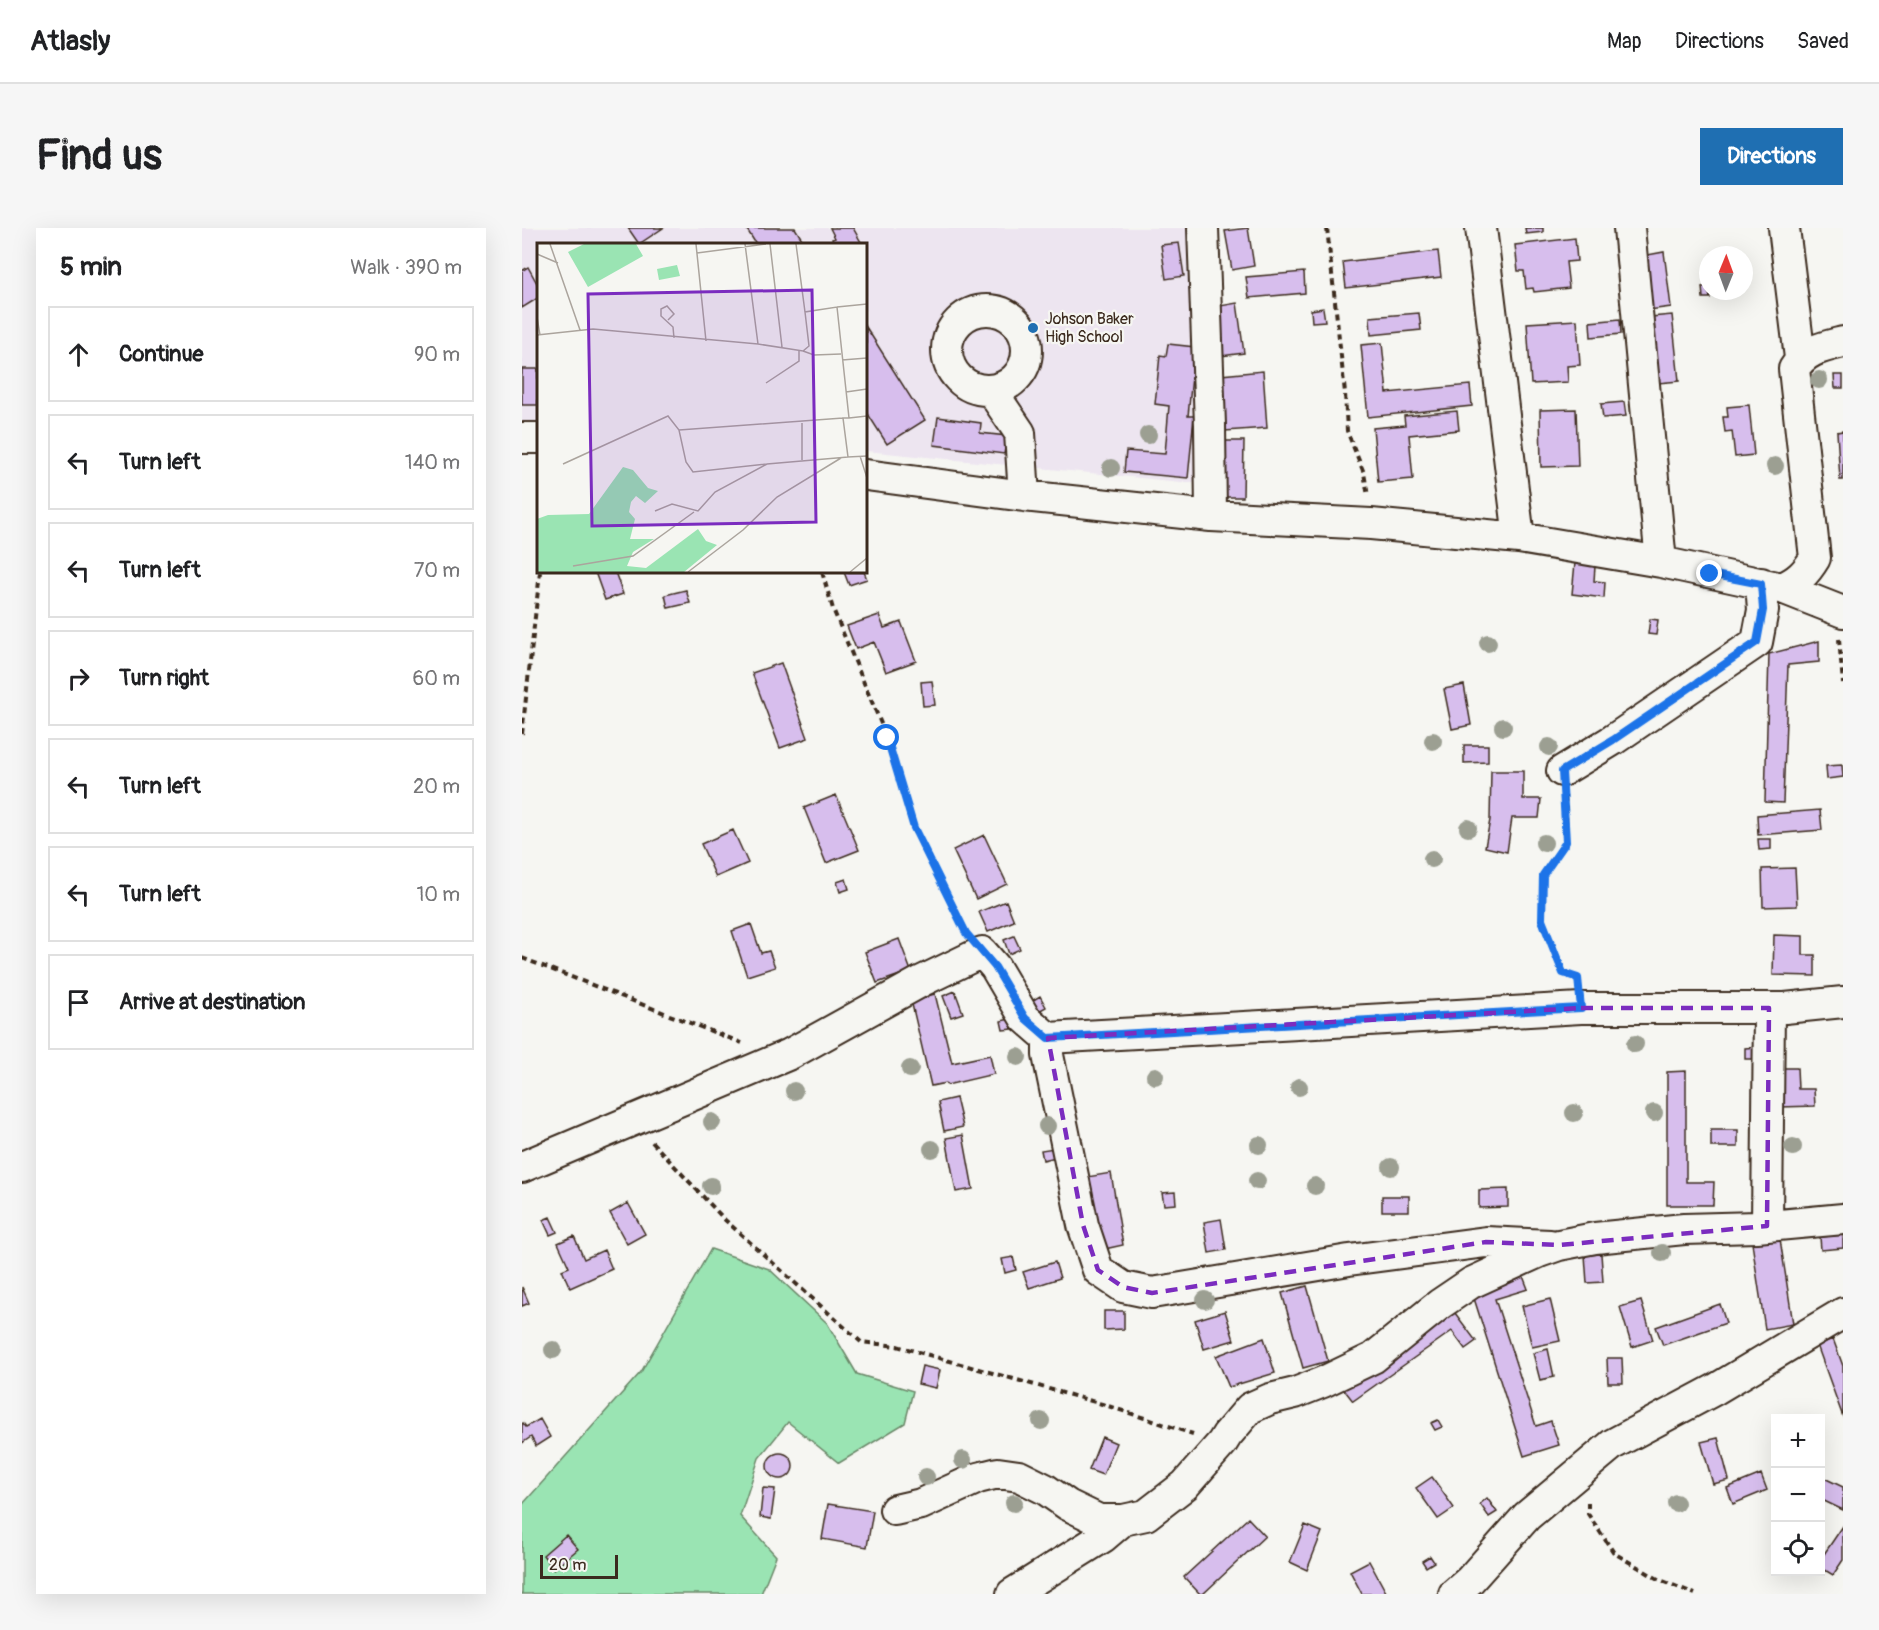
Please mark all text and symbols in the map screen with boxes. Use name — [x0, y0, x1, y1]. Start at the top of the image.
text: Atlasly — [30, 24, 110, 59]
text: Map — [1607, 28, 1642, 55]
text: Directions — [1675, 28, 1764, 55]
text: Saved — [1797, 28, 1849, 55]
button: Directions — [1700, 128, 1843, 185]
text: Find us — [36, 130, 162, 182]
inset map — [537, 243, 867, 573]
north arrow — [1699, 246, 1753, 300]
text: 5 min — [60, 251, 122, 283]
text: Walk · 390 m — [350, 255, 462, 280]
place label: Johson Baker High School — [1045, 309, 1134, 347]
marker: Johson Baker High School — [1026, 321, 1040, 335]
icon: ahead — [62, 338, 95, 371]
text: Continue — [119, 340, 203, 368]
text: 90 m — [414, 342, 460, 367]
icon: left — [62, 446, 95, 479]
text: Turn left — [119, 448, 201, 476]
text: 140 m — [405, 450, 460, 475]
icon: left — [62, 554, 95, 587]
text: Turn left — [119, 556, 201, 584]
text: 70 m — [414, 558, 460, 583]
route end — [1696, 560, 1722, 586]
icon: right — [62, 662, 95, 695]
text: Turn right — [119, 664, 209, 692]
text: 60 m — [413, 666, 460, 691]
route start — [873, 724, 899, 750]
icon: left — [62, 770, 95, 803]
text: Turn left — [119, 772, 201, 800]
text: 20 m — [413, 774, 460, 799]
icon: left — [62, 878, 95, 911]
text: Turn left — [119, 880, 201, 908]
text: 10 m — [416, 882, 460, 907]
icon: arrive — [62, 986, 95, 1019]
text: Arrive at destination — [119, 988, 305, 1016]
map controls — [1771, 1414, 1825, 1576]
button: + — [1771, 1414, 1825, 1468]
button: − — [1771, 1468, 1825, 1522]
button: locate — [1771, 1522, 1825, 1576]
scale bar — [540, 1552, 618, 1580]
text: 20 m — [549, 1555, 587, 1575]

